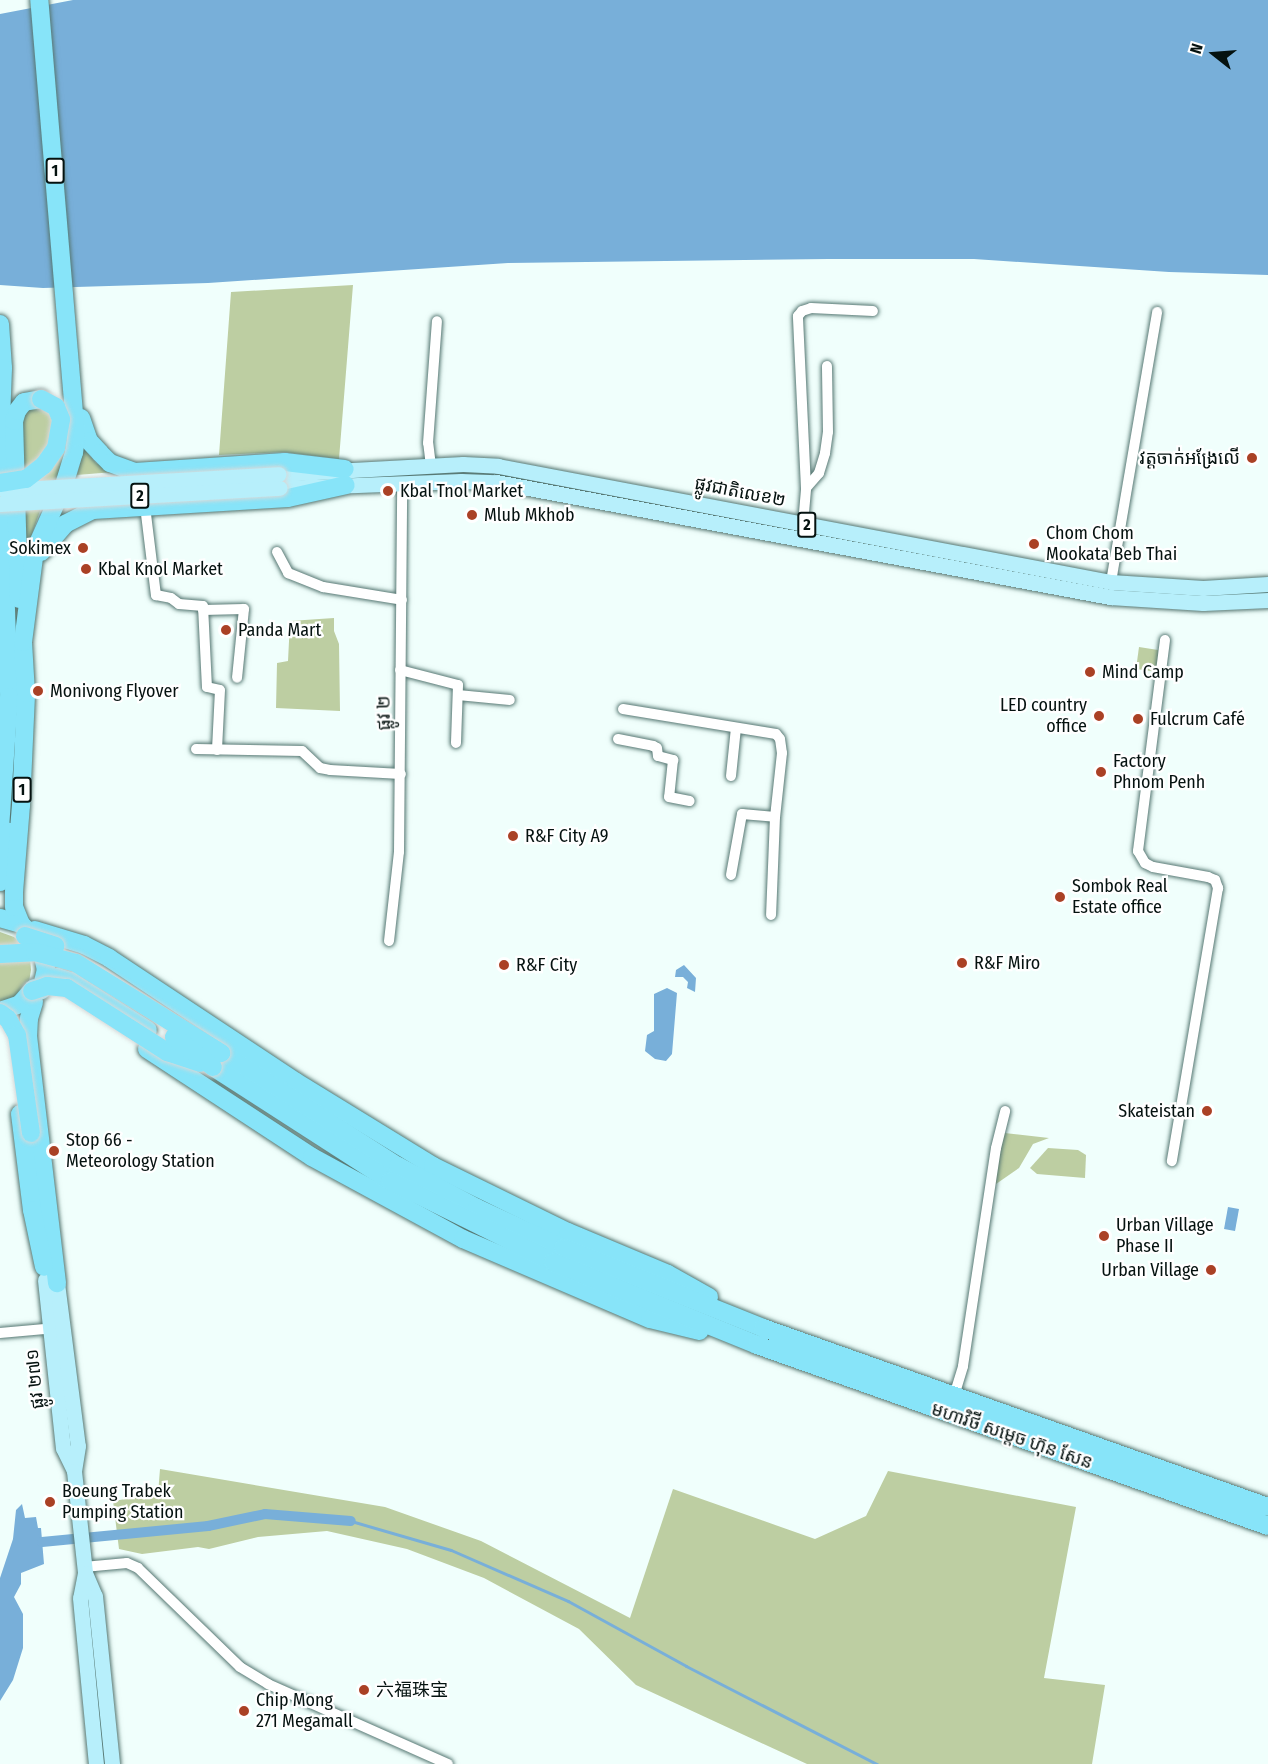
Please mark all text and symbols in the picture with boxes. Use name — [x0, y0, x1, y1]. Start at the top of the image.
north arrow — [1184, 24, 1244, 84]
text: N — [1186, 41, 1207, 56]
road number: 1 — [44, 158, 66, 184]
place label: វត្តចាក់អង្រែលើ — [1140, 447, 1240, 469]
marker: វត្តចាក់អង្រែលើ — [1245, 451, 1259, 465]
street label: ផ្លូវជាតិលេខ២ — [693, 473, 787, 511]
place label: Kbal Tnol Market — [400, 480, 523, 502]
road number: 2 — [130, 483, 150, 509]
marker: Kbal Tnol Market — [381, 484, 395, 498]
place label: Mlub Mkhob — [484, 504, 574, 526]
marker: Mlub Mkhob — [465, 508, 479, 522]
road number: 2 — [796, 512, 818, 538]
place label: Chom Chom Mookata Beb Thai — [1046, 523, 1177, 566]
place label: Sokimex — [9, 537, 71, 559]
marker: Chom Chom Mookata Beb Thai — [1027, 537, 1041, 551]
marker: Sokimex — [76, 541, 90, 555]
place label: Kbal Knol Market — [98, 558, 223, 580]
marker: Kbal Knol Market — [79, 562, 93, 576]
place label: Panda Mart — [238, 619, 321, 641]
marker: Panda Mart — [219, 623, 233, 637]
place label: Mind Camp — [1102, 661, 1184, 683]
marker: Mind Camp — [1083, 665, 1097, 679]
place label: Monivong Flyover — [50, 680, 179, 702]
marker: Monivong Flyover — [31, 684, 45, 698]
street label: ផ្លូវ ២ — [373, 695, 395, 731]
place label: LED country office — [1000, 695, 1087, 738]
place label: Fulcrum Café — [1150, 708, 1245, 730]
marker: LED country office — [1092, 709, 1106, 723]
marker: Fulcrum Café — [1131, 712, 1145, 726]
place label: Factory Phnom Penh — [1113, 751, 1205, 794]
marker: Factory Phnom Penh — [1094, 765, 1108, 779]
road number: 1 — [12, 777, 32, 803]
place label: R&F City A9 — [525, 825, 609, 847]
marker: R&F City A9 — [506, 829, 520, 843]
place label: Sombok Real Estate office — [1072, 876, 1168, 918]
marker: Sombok Real Estate office — [1053, 890, 1067, 904]
place label: R&F Miro — [974, 952, 1040, 974]
place label: R&F City — [516, 954, 577, 976]
marker: R&F Miro — [955, 956, 969, 970]
marker: R&F City — [497, 958, 511, 972]
place label: Skateistan — [1118, 1100, 1195, 1122]
marker: Skateistan — [1200, 1104, 1214, 1118]
place label: Stop 66 - Meteorology Station — [66, 1130, 215, 1172]
marker: Stop 66 - Meteorology Station — [47, 1144, 61, 1158]
place label: Urban Village Phase II — [1116, 1215, 1214, 1258]
marker: Urban Village Phase II — [1097, 1229, 1111, 1243]
place label: Urban Village — [1101, 1259, 1199, 1281]
marker: Urban Village — [1204, 1263, 1218, 1277]
street label: ផ្លូវ ២៧១ — [21, 1348, 49, 1410]
street label: មហាវិថី សម្តេច ហ៊ុន សែន — [929, 1398, 1095, 1474]
place label: Boeung Trabek Pumping Station — [62, 1481, 183, 1524]
marker: Boeung Trabek Pumping Station — [43, 1495, 57, 1509]
place label: 六福珠宝 — [376, 1679, 448, 1701]
marker: 六福珠宝 — [357, 1683, 371, 1697]
place label: Chip Mong 271 Megamall — [256, 1690, 353, 1732]
marker: Chip Mong 271 Megamall — [237, 1704, 251, 1718]

